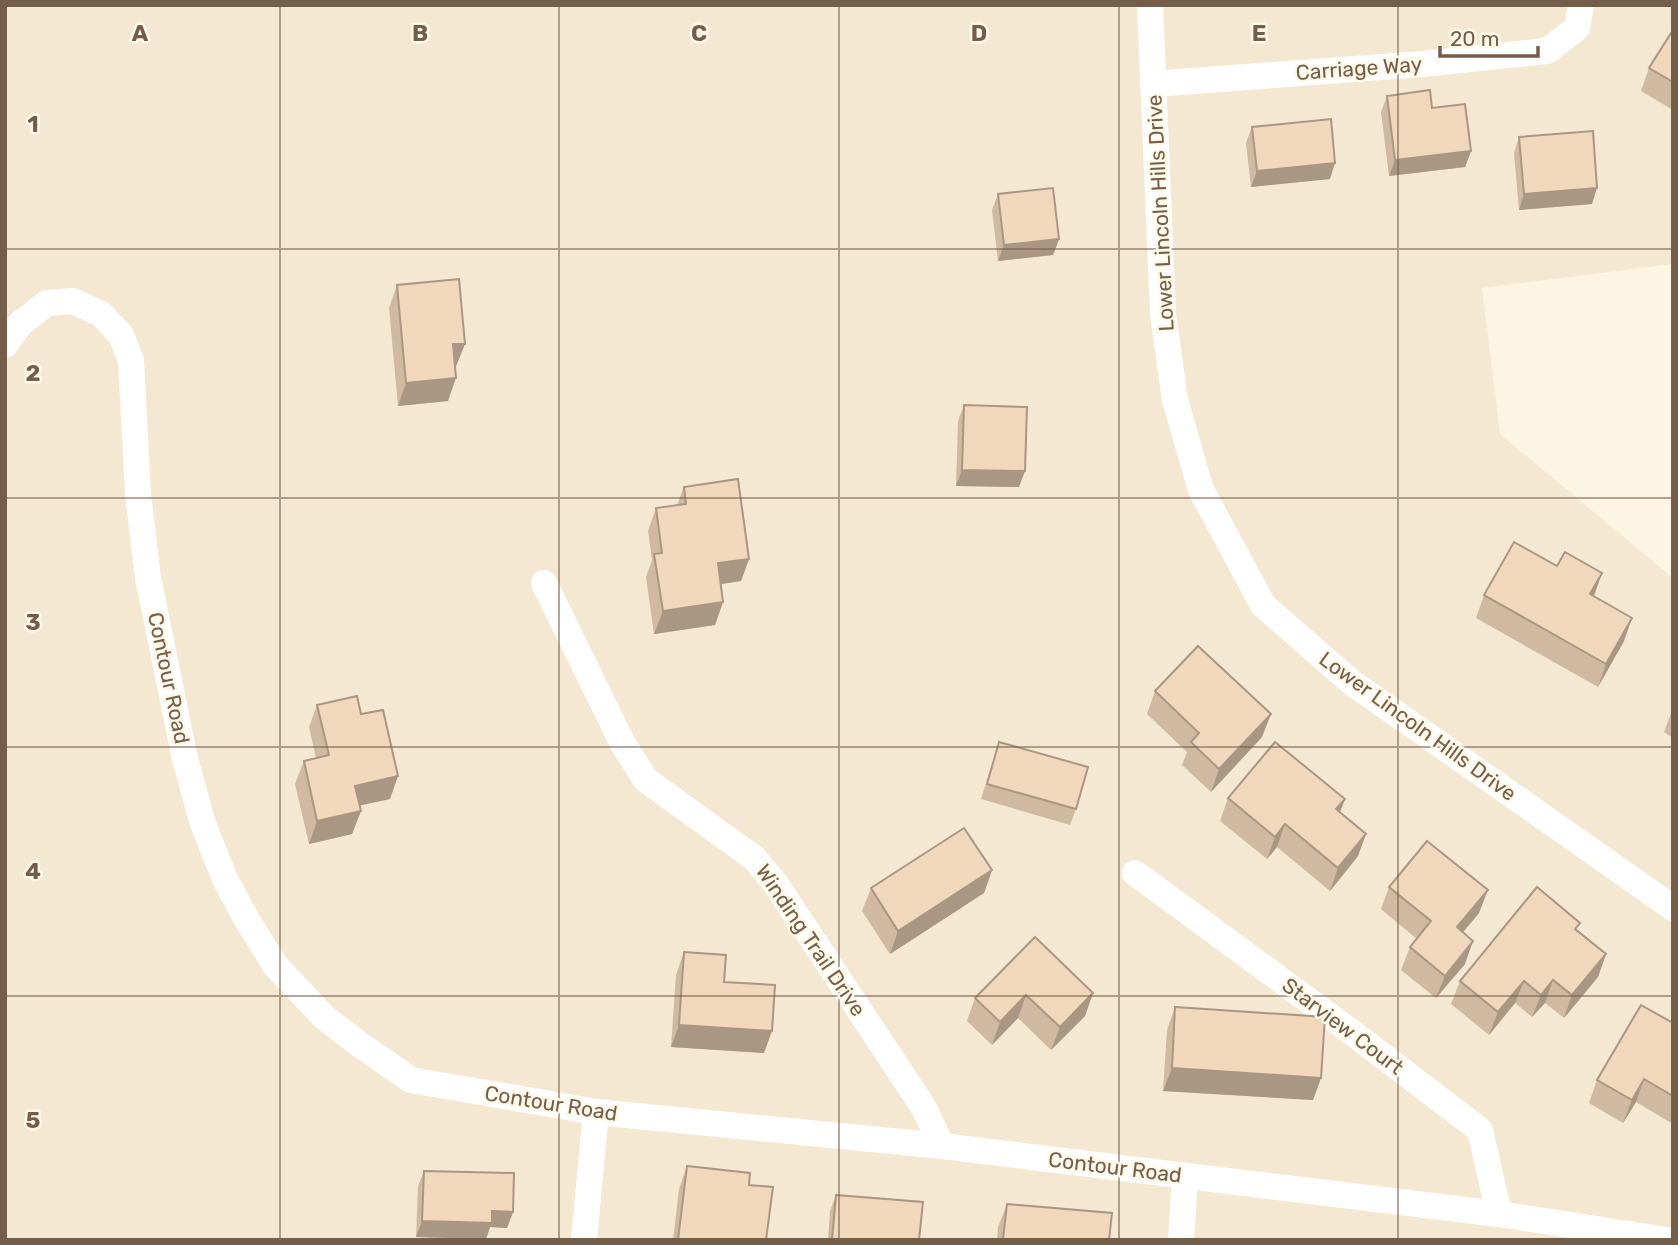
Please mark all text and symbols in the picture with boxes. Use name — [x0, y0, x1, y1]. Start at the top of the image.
scale bar — [1440, 14, 1538, 58]
text: A — [132, 19, 149, 47]
text: B — [412, 19, 428, 47]
text: C — [691, 19, 707, 47]
text: D — [971, 19, 987, 47]
text: E — [1252, 19, 1266, 47]
text: 20 m — [1450, 26, 1499, 51]
street label: Carriage Way — [1295, 51, 1423, 85]
street label: Lower Lincoln Hills Drive — [1141, 94, 1179, 332]
text: 1 — [27, 110, 39, 138]
text: 2 — [26, 359, 40, 387]
text: 3 — [25, 608, 41, 636]
street label: Contour Road — [143, 610, 195, 746]
street label: Lower Lincoln Hills Drive — [1315, 646, 1521, 806]
text: 4 — [25, 857, 41, 885]
street label: Winding Trail Drive — [751, 859, 871, 1021]
street label: Starview Court — [1277, 972, 1409, 1080]
street label: Contour Road — [483, 1080, 619, 1126]
text: 5 — [26, 1106, 41, 1134]
street label: Contour Road — [1047, 1146, 1183, 1188]

